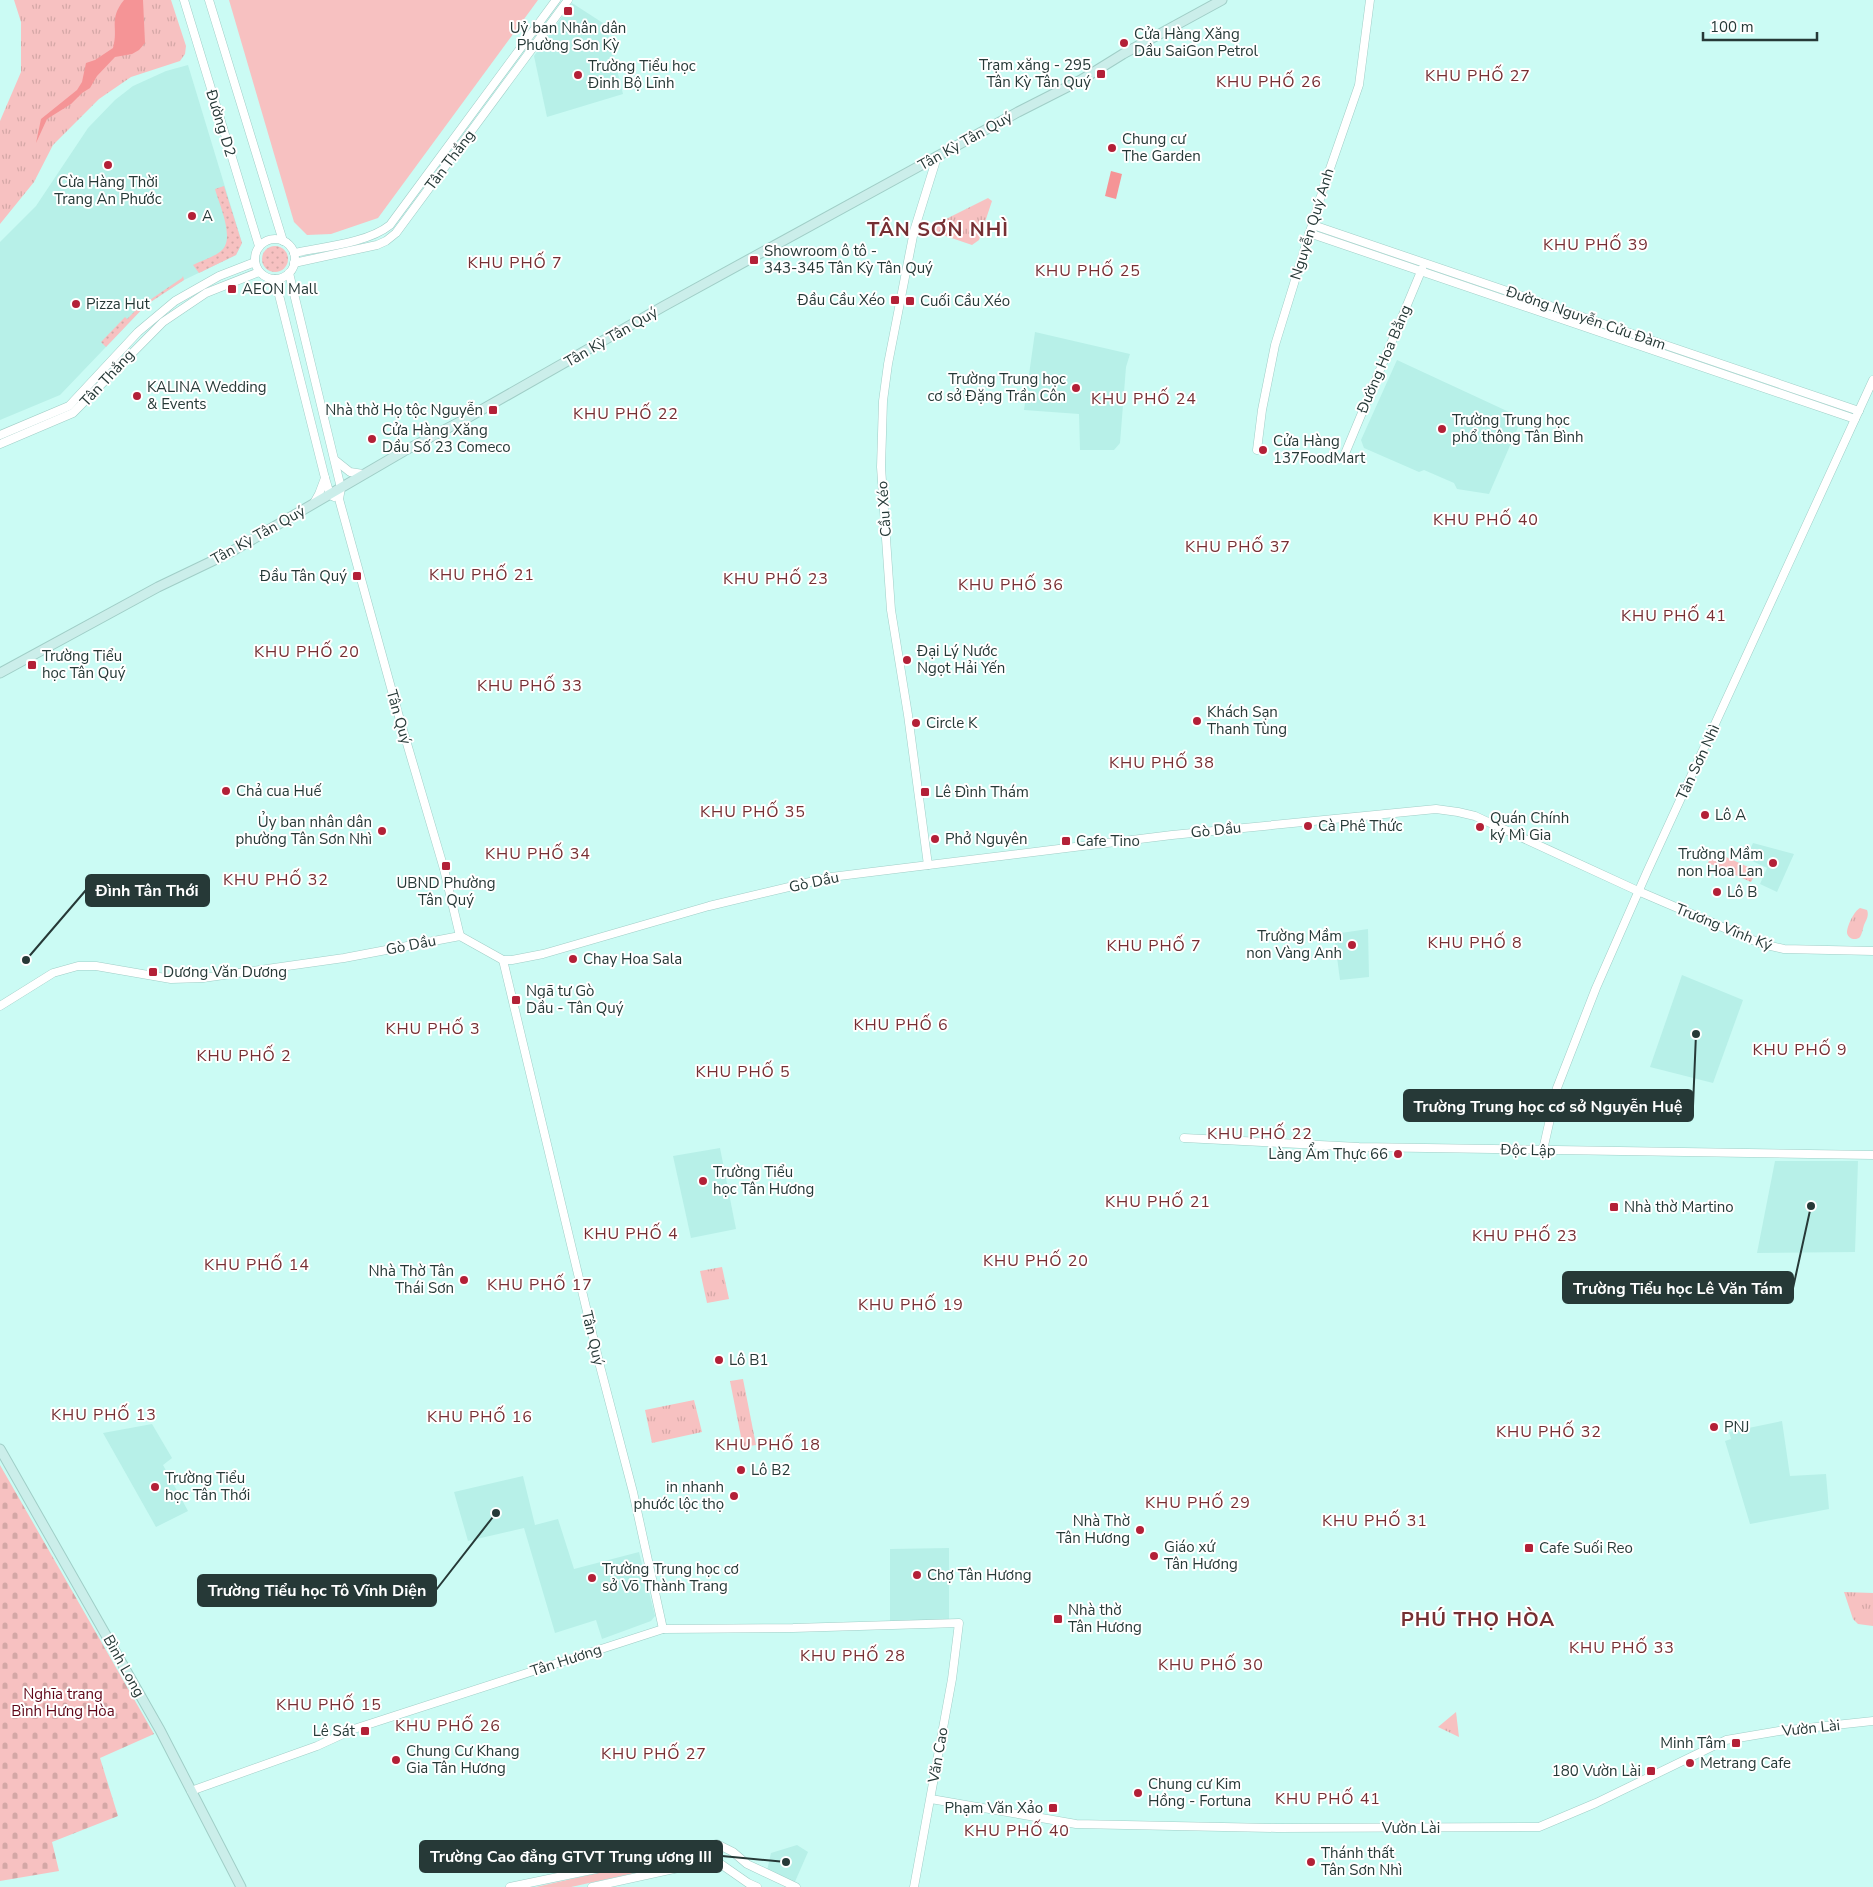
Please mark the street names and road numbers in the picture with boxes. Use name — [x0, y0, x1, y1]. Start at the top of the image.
street label: Đường D2 — [201, 86, 241, 159]
street label: Tân Kỳ Tân Quý — [914, 107, 1016, 175]
street label: Tân Thắng — [421, 126, 479, 194]
street label: Nguyễn Quý Anh — [1286, 166, 1338, 282]
street label: Đường Nguyễn Cửu Đàm — [1502, 281, 1669, 355]
street label: Tân Kỳ Tân Quý — [561, 302, 662, 372]
street label: Đường Hoa Bằng — [1352, 302, 1416, 417]
street label: Tân Thắng — [75, 345, 139, 411]
street label: Cầu Xéo — [872, 480, 896, 538]
street label: Tân Kỳ Tân Quý — [207, 501, 309, 569]
street label: Tân Quý — [382, 687, 416, 747]
street label: Tân Sơn Nhì — [1672, 721, 1724, 803]
street label: Gò Dầu — [1190, 817, 1242, 843]
street label: Gò Dầu — [787, 867, 841, 897]
street label: Trương Vĩnh Ký — [1673, 899, 1776, 956]
street label: Gò Dầu — [384, 930, 438, 960]
street label: Độc Lập — [1499, 1140, 1556, 1160]
street label: Tân Quý — [577, 1309, 609, 1368]
street label: Bình Long — [99, 1631, 149, 1701]
street label: Tân Hương — [528, 1639, 604, 1681]
street label: Vườn Lài — [1780, 1715, 1841, 1741]
street label: Văn Cao — [923, 1726, 953, 1785]
street label: Vườn Lài — [1381, 1818, 1440, 1838]

